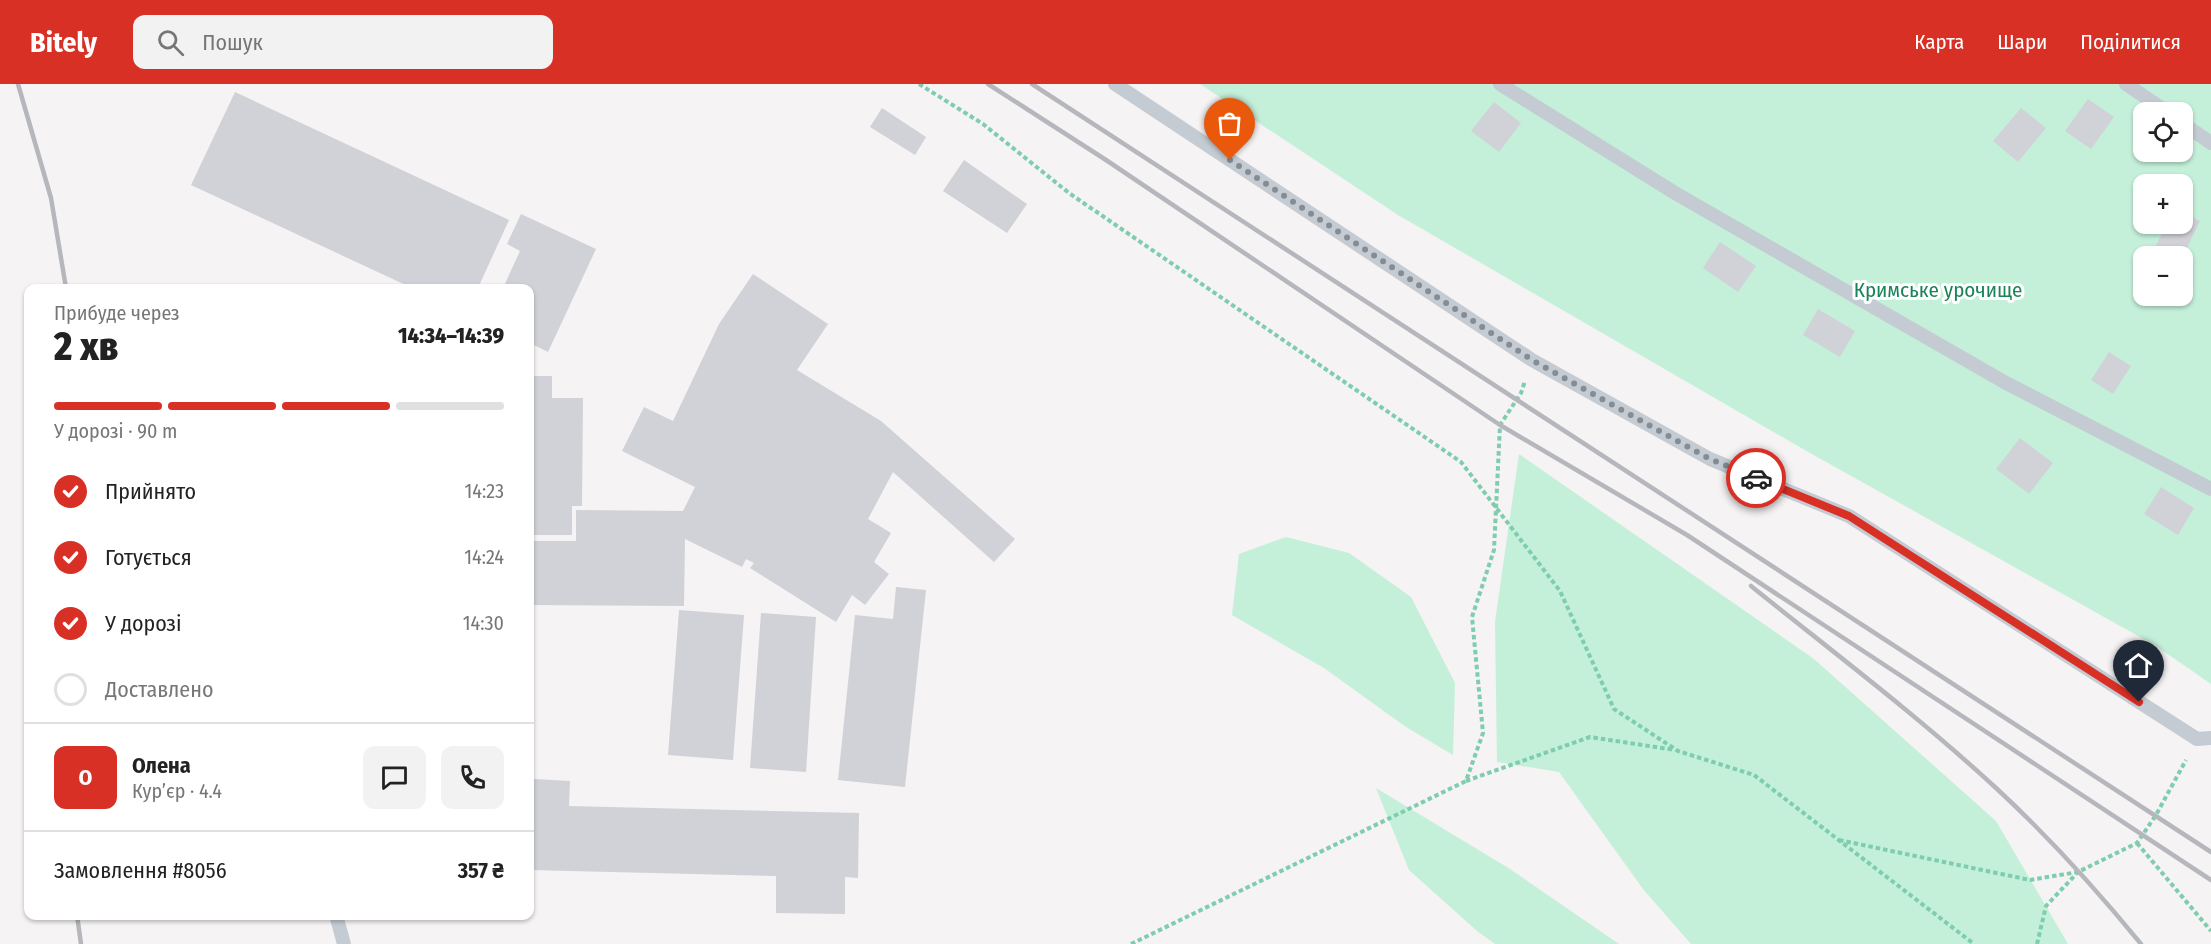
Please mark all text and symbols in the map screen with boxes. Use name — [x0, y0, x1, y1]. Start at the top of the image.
search box — [133, 15, 553, 69]
text: Bitely — [30, 26, 97, 59]
icon: search — [154, 26, 187, 59]
text: Пошук — [202, 29, 263, 56]
text: Карта — [1914, 29, 1964, 55]
text: Шари — [1997, 29, 2047, 55]
text: Поділитися — [2080, 29, 2181, 55]
pin — [1204, 98, 1255, 160]
map controls — [2133, 102, 2193, 306]
button: locate — [2133, 102, 2193, 162]
icon: bag — [1213, 107, 1246, 140]
button: + — [2133, 174, 2193, 234]
button: − — [2133, 246, 2193, 306]
park label: Кримське урочище — [1854, 277, 2022, 303]
text: Прибуде через — [54, 301, 180, 325]
text: 14:34–14:39 — [398, 322, 504, 349]
text: 2 хв — [54, 324, 118, 370]
text: У дорозі · 90 m — [54, 419, 177, 443]
courier — [1726, 448, 1786, 508]
icon: car — [1740, 462, 1773, 495]
icon: check — [54, 475, 87, 508]
text: Прийнято — [105, 478, 196, 505]
text: 14:23 — [464, 479, 504, 503]
icon: check — [54, 541, 87, 574]
text: Готується — [105, 544, 192, 571]
text: 14:24 — [464, 545, 504, 569]
icon: check — [54, 607, 87, 640]
text: У дорозі — [105, 610, 182, 637]
text: 14:30 — [463, 611, 504, 635]
pin — [2113, 640, 2164, 702]
icon: home — [2122, 649, 2155, 682]
text: Доставлено — [105, 676, 214, 703]
button: chat — [363, 746, 426, 809]
button: phone — [441, 746, 504, 809]
text: Олена — [132, 752, 191, 779]
text: О — [79, 764, 92, 791]
text: Кур’єр · 4.4 — [132, 779, 222, 803]
text: Замовлення #8056 — [54, 857, 227, 884]
text: 357 ₴ — [458, 857, 504, 884]

